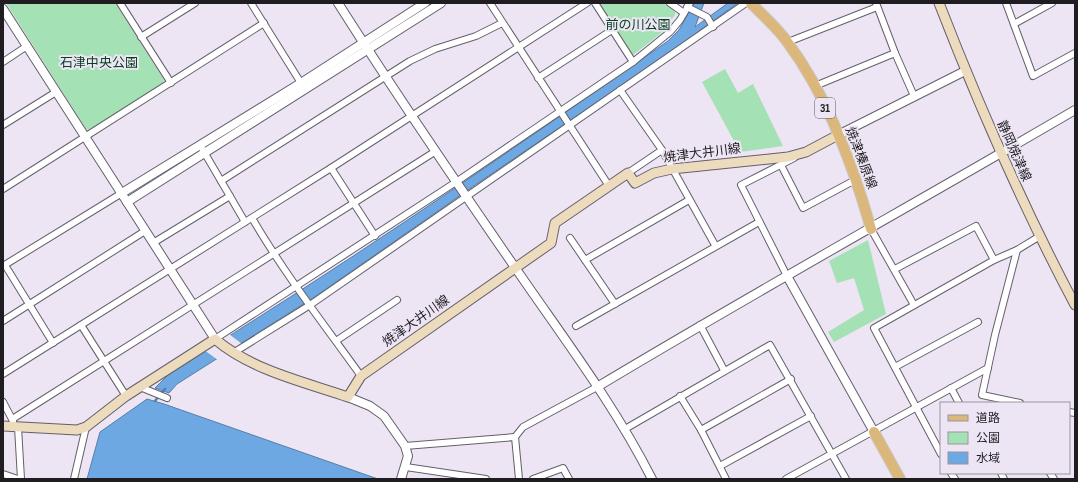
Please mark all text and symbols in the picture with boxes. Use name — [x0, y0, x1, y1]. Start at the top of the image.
park label: 前の川公園 — [605, 17, 671, 33]
park label: 石津中央公園 — [60, 55, 138, 71]
road number: 31 — [815, 98, 835, 118]
street label: 静岡焼津線 — [993, 118, 1035, 184]
street label: 焼津榛原線 — [842, 125, 880, 191]
street label: 焼津大井川線 — [662, 140, 742, 166]
street label: 焼津大井川線 — [379, 292, 453, 350]
legend — [940, 402, 1070, 474]
text: 道路 — [976, 411, 1000, 426]
text: 公園 — [976, 431, 1000, 446]
text: 水域 — [976, 451, 1000, 466]

